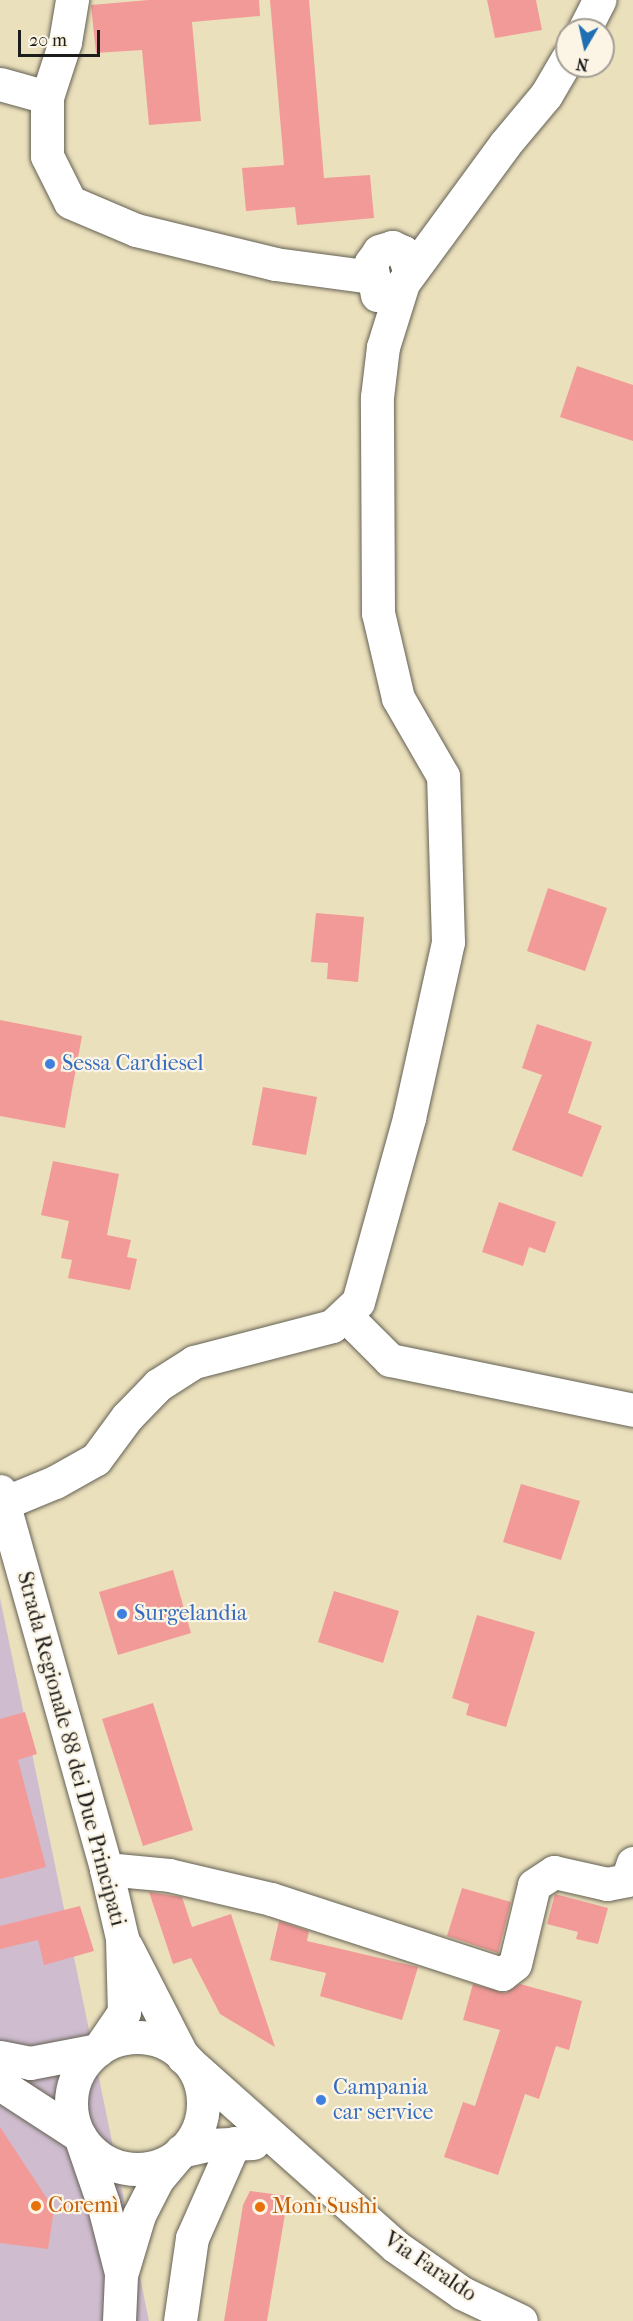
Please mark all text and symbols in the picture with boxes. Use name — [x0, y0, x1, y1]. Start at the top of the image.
scale bar — [21, 18, 104, 56]
north arrow — [555, 18, 615, 78]
text: 20 m — [29, 30, 67, 51]
text: N — [575, 54, 590, 75]
place label: Sessa Cardiesel — [62, 1051, 204, 1077]
marker: Sessa Cardiesel — [43, 1057, 57, 1071]
street label: Strada Regionale 88 dei Due Principati — [11, 1569, 131, 1929]
place label: Surgelandia — [134, 1601, 247, 1627]
marker: Surgelandia — [115, 1607, 129, 1621]
place label: Campania car service — [333, 2074, 433, 2126]
marker: Campania car service — [314, 2093, 328, 2107]
place label: Coremì — [48, 2193, 119, 2219]
place label: Moni Sushi — [272, 2194, 377, 2220]
marker: Coremì — [29, 2199, 43, 2213]
marker: Moni Sushi — [253, 2200, 267, 2214]
street label: Via Faraldo — [379, 2226, 481, 2308]

